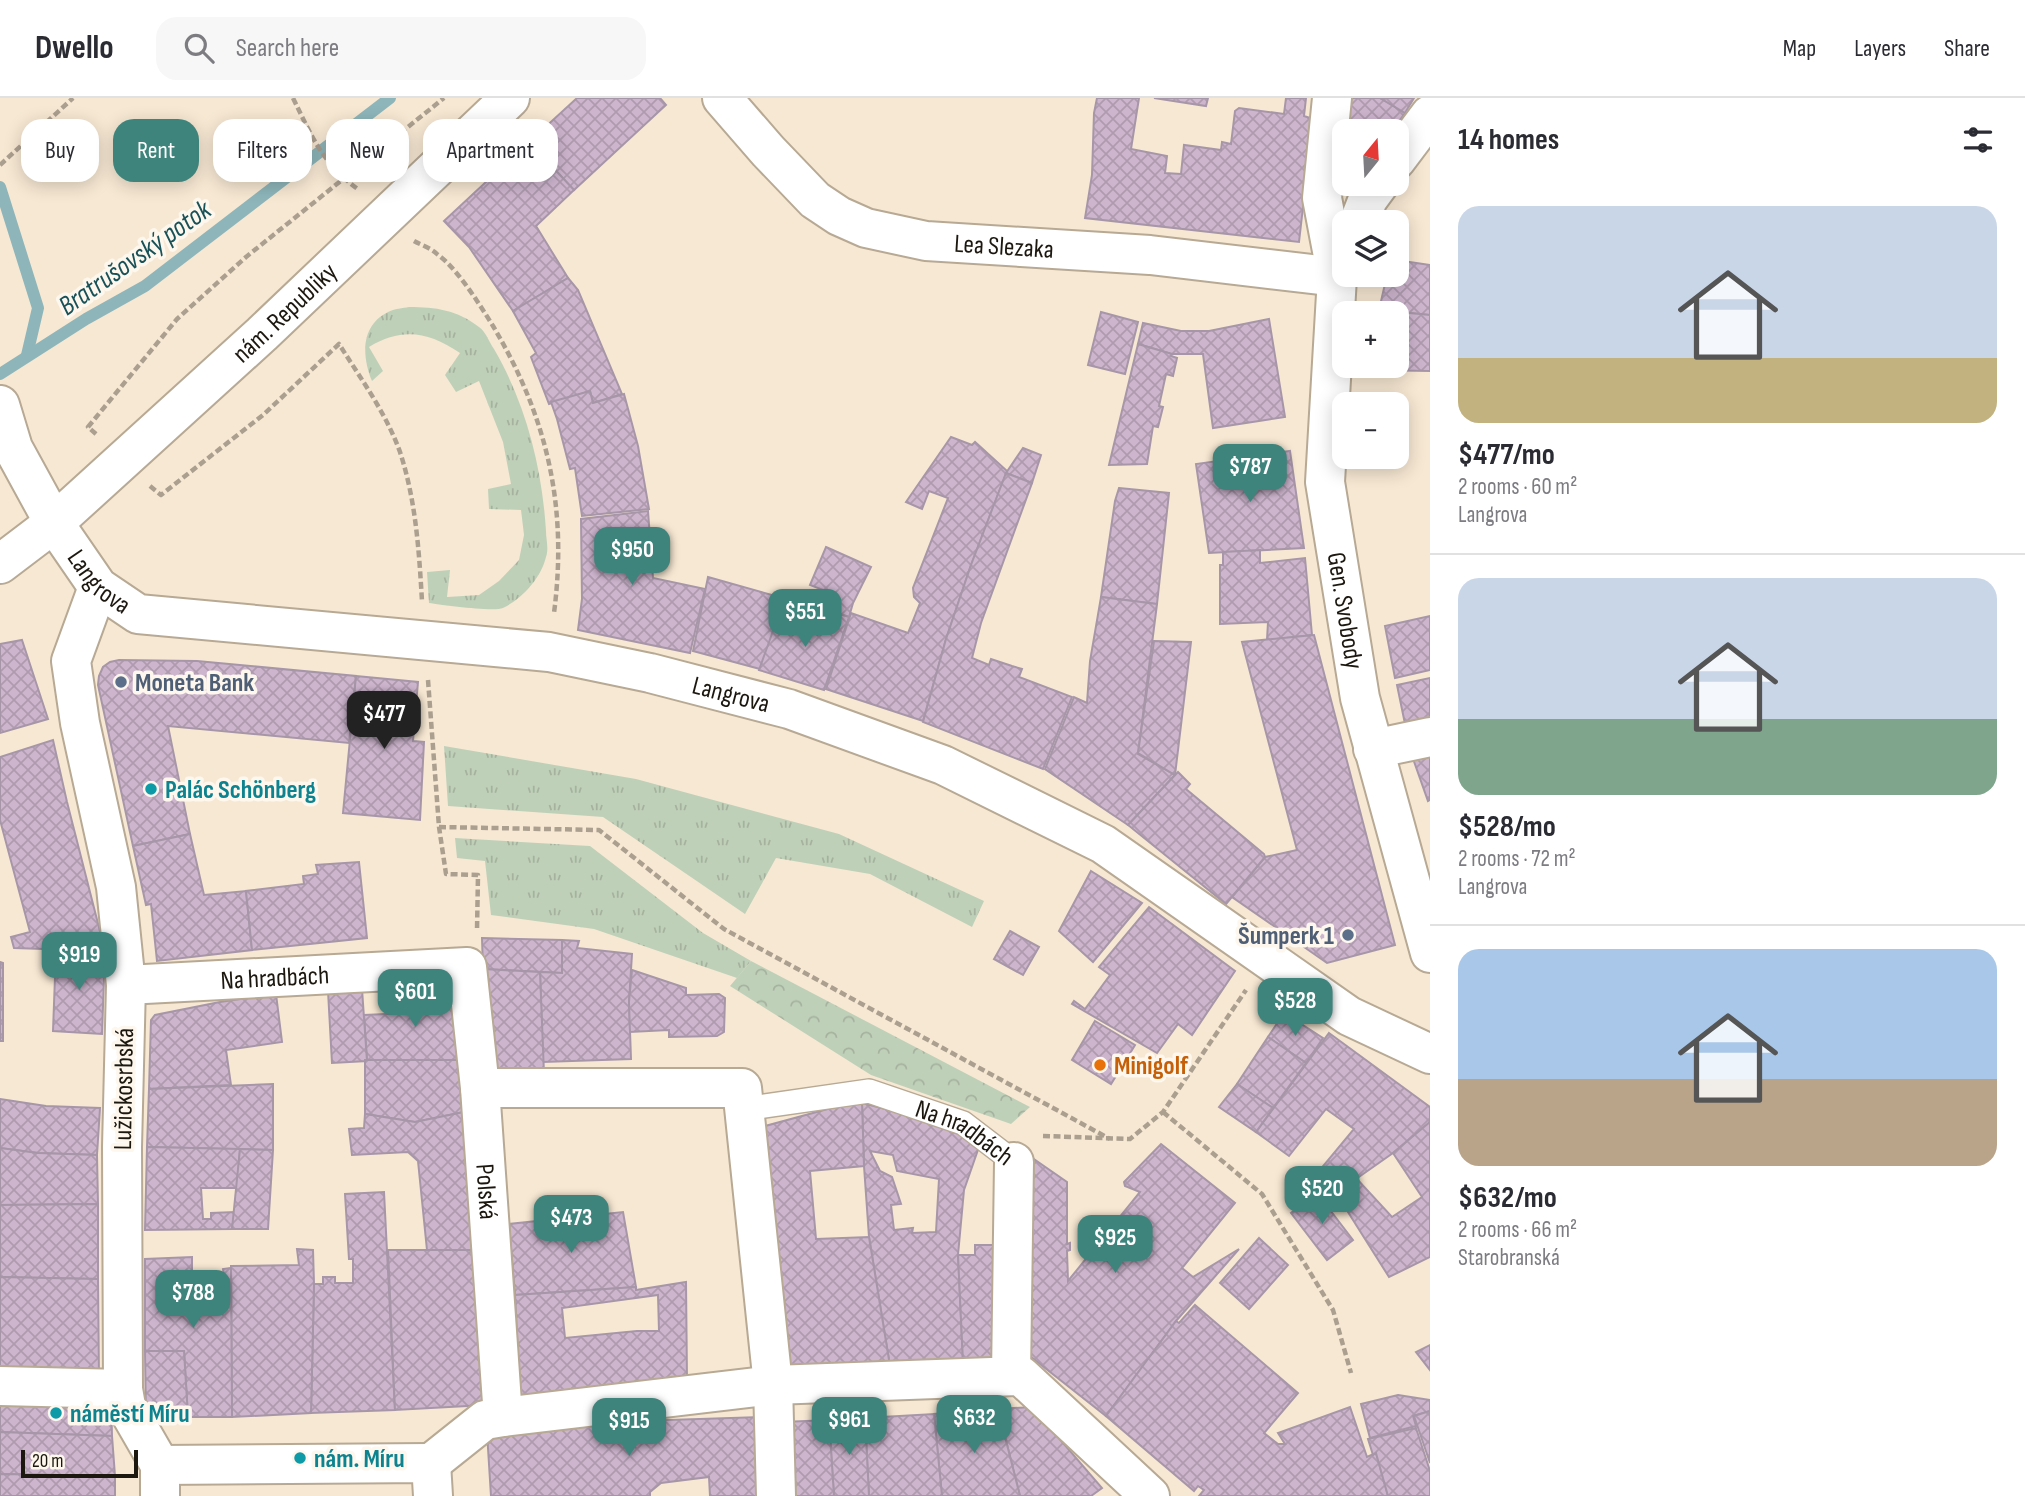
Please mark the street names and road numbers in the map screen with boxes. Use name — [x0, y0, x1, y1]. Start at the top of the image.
street label: Lea Slezaka — [953, 229, 1055, 266]
street label: nám. Republiky — [227, 257, 344, 370]
street label: Langrova — [60, 544, 136, 621]
street label: Gen. Svobody — [1320, 550, 1369, 671]
street label: Langrova — [689, 671, 773, 720]
street label: Na hradbách — [220, 960, 330, 997]
street label: Lužickosrbská — [108, 1028, 141, 1150]
street label: Na hradbách — [911, 1094, 1019, 1173]
street label: Polská — [468, 1163, 503, 1221]

